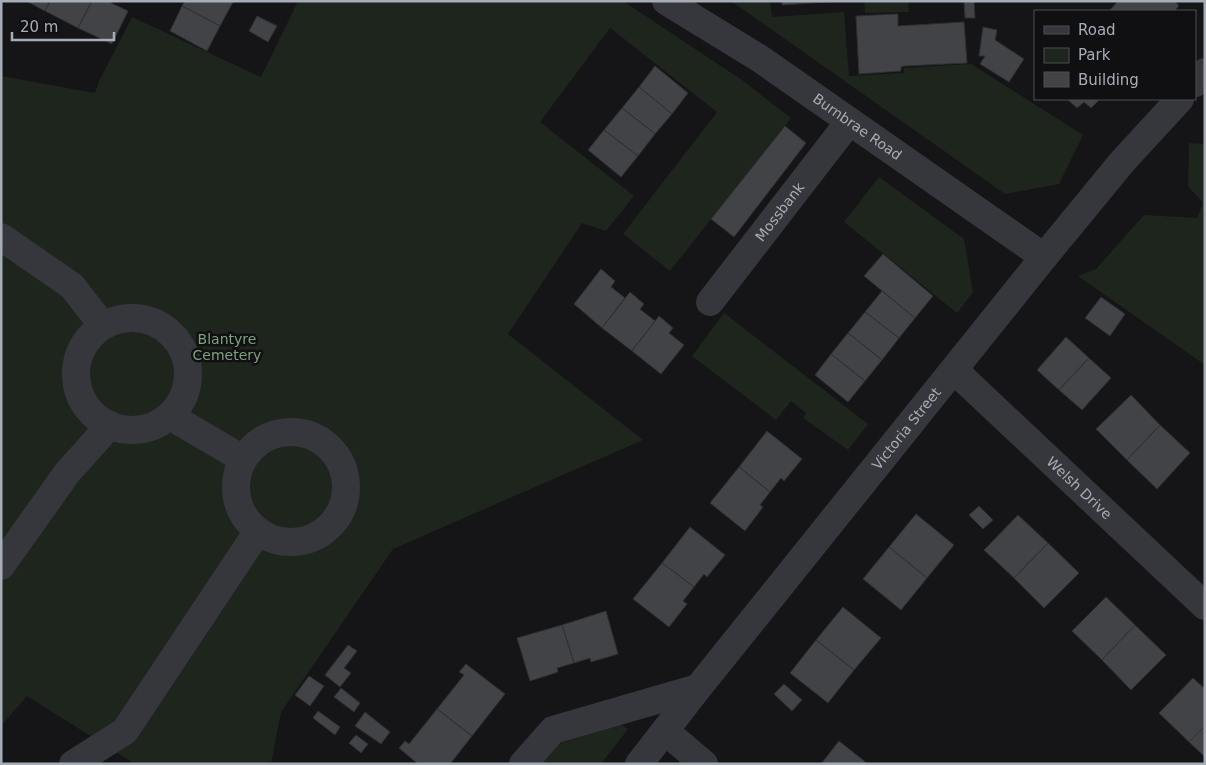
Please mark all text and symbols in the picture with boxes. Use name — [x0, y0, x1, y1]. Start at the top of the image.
scale bar — [12, 10, 115, 42]
legend — [1034, 10, 1196, 100]
text: 20 m — [20, 18, 58, 36]
text: Road — [1078, 21, 1116, 39]
text: Park — [1078, 46, 1111, 64]
text: Building — [1078, 71, 1139, 89]
street label: Burnbrae Road — [810, 90, 905, 163]
street label: Mossbank — [752, 179, 808, 244]
park label: Blantyre Cemetery — [193, 331, 261, 363]
street label: Victoria Street — [869, 384, 944, 473]
street label: Welsh Drive — [1043, 453, 1115, 522]

